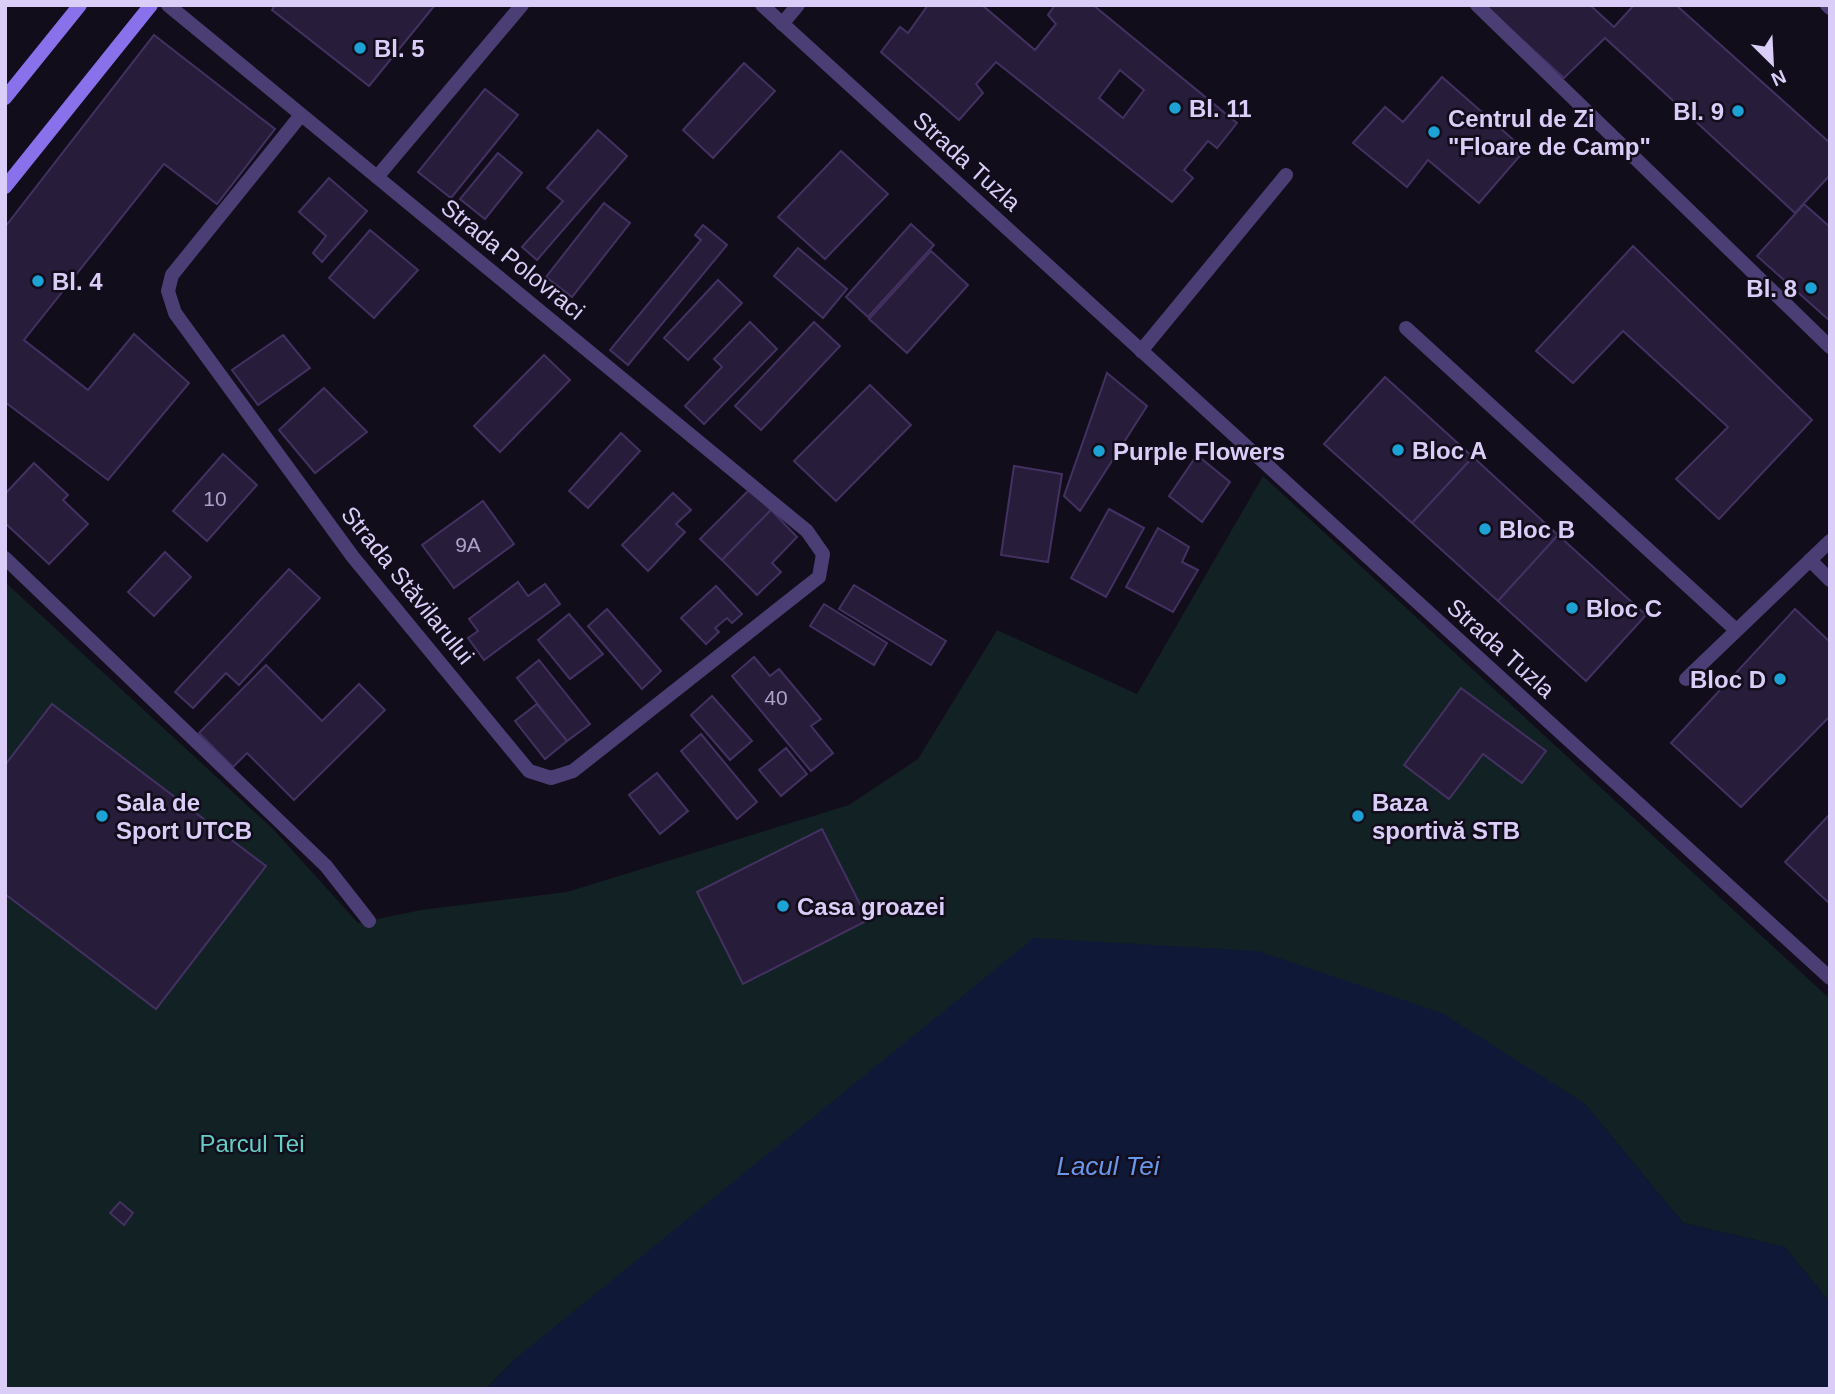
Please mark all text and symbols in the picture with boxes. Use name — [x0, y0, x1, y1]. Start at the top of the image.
north arrow — [1737, 28, 1807, 98]
place label: Bl. 5 — [374, 35, 425, 62]
marker: Bl. 5 — [352, 40, 368, 56]
text: N — [1768, 66, 1789, 90]
place label: Bl. 11 — [1189, 95, 1252, 122]
place label: Bl. 9 — [1673, 98, 1724, 125]
marker: Bl. 11 — [1167, 100, 1183, 116]
marker: Bl. 9 — [1730, 103, 1746, 119]
place label: Centrul de Zi "Floare de Camp" — [1448, 105, 1651, 160]
street label: Strada Tuzla — [908, 106, 1027, 217]
marker: Centrul de Zi "Floare de Camp" — [1426, 124, 1442, 140]
street label: Strada Polovraci — [436, 193, 590, 325]
place label: Bl. 4 — [52, 268, 103, 295]
marker: Bl. 4 — [30, 273, 46, 289]
place label: Bl. 8 — [1746, 275, 1797, 302]
marker: Bl. 8 — [1803, 280, 1819, 296]
place label: Bloc A — [1412, 437, 1487, 464]
place label: Purple Flowers — [1113, 438, 1285, 465]
marker: Bloc A — [1390, 442, 1406, 458]
marker: Purple Flowers — [1091, 443, 1107, 459]
house number: 10 — [203, 487, 227, 510]
street label: Strada Stăvilarului — [336, 501, 480, 669]
place label: Bloc B — [1499, 516, 1575, 543]
marker: Bloc B — [1477, 521, 1493, 537]
house number: 9A — [455, 533, 481, 556]
street label: Strada Tuzla — [1442, 593, 1561, 704]
place label: Bloc C — [1586, 595, 1662, 622]
marker: Bloc C — [1564, 600, 1580, 616]
place label: Bloc D — [1690, 666, 1766, 693]
marker: Bloc D — [1772, 671, 1788, 687]
house number: 40 — [764, 686, 788, 709]
place label: Sala de Sport UTCB — [116, 789, 252, 844]
place label: Baza sportivă STB — [1372, 789, 1520, 844]
marker: Sala de Sport UTCB — [94, 808, 110, 824]
marker: Baza sportivă STB — [1350, 808, 1366, 824]
place label: Casa groazei — [797, 893, 945, 920]
marker: Casa groazei — [775, 898, 791, 914]
park label: Parcul Tei — [200, 1130, 304, 1157]
water label: Lacul Tei — [1056, 1151, 1161, 1181]

